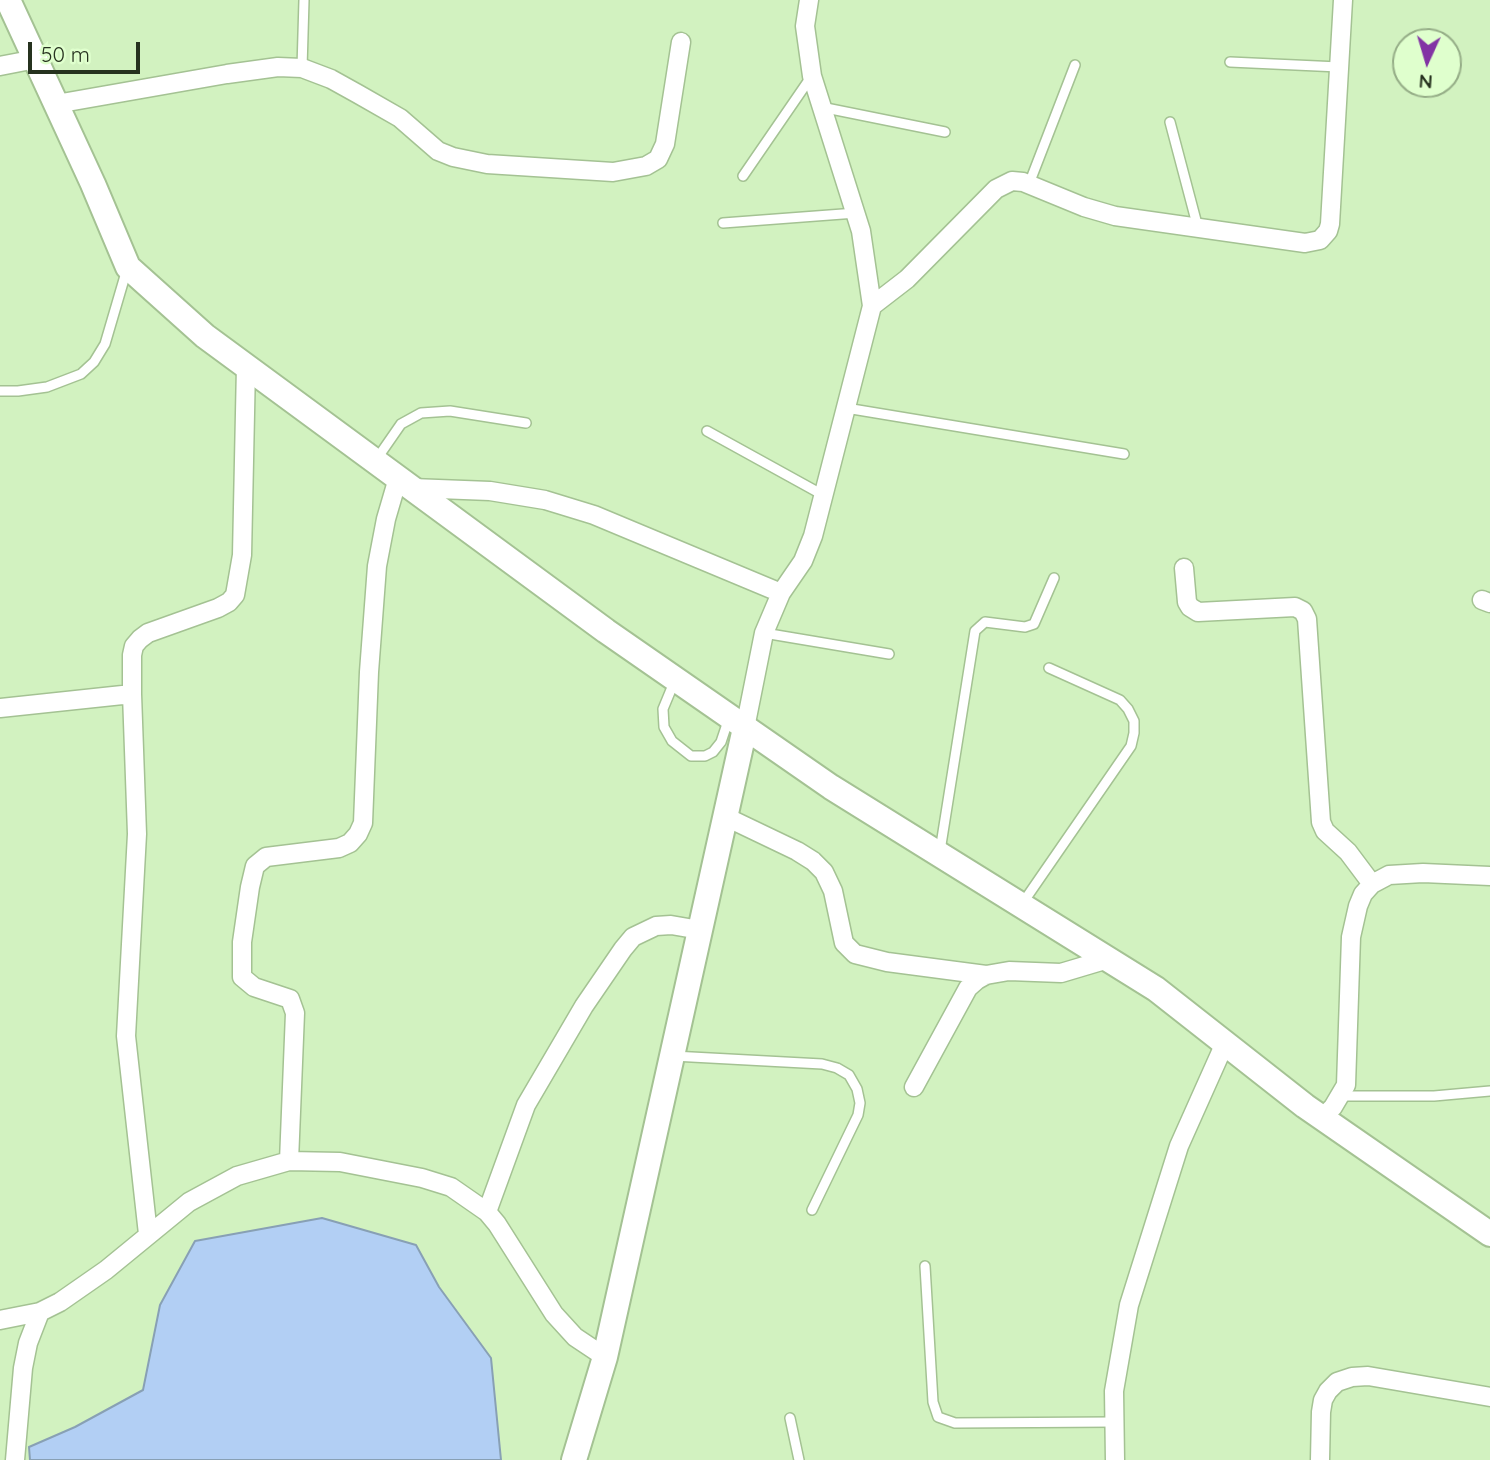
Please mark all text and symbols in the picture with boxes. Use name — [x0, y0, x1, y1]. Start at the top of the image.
scale bar — [32, 28, 144, 72]
north arrow — [1392, 28, 1462, 98]
text: 50 m — [41, 41, 90, 67]
text: N — [1418, 69, 1433, 94]

